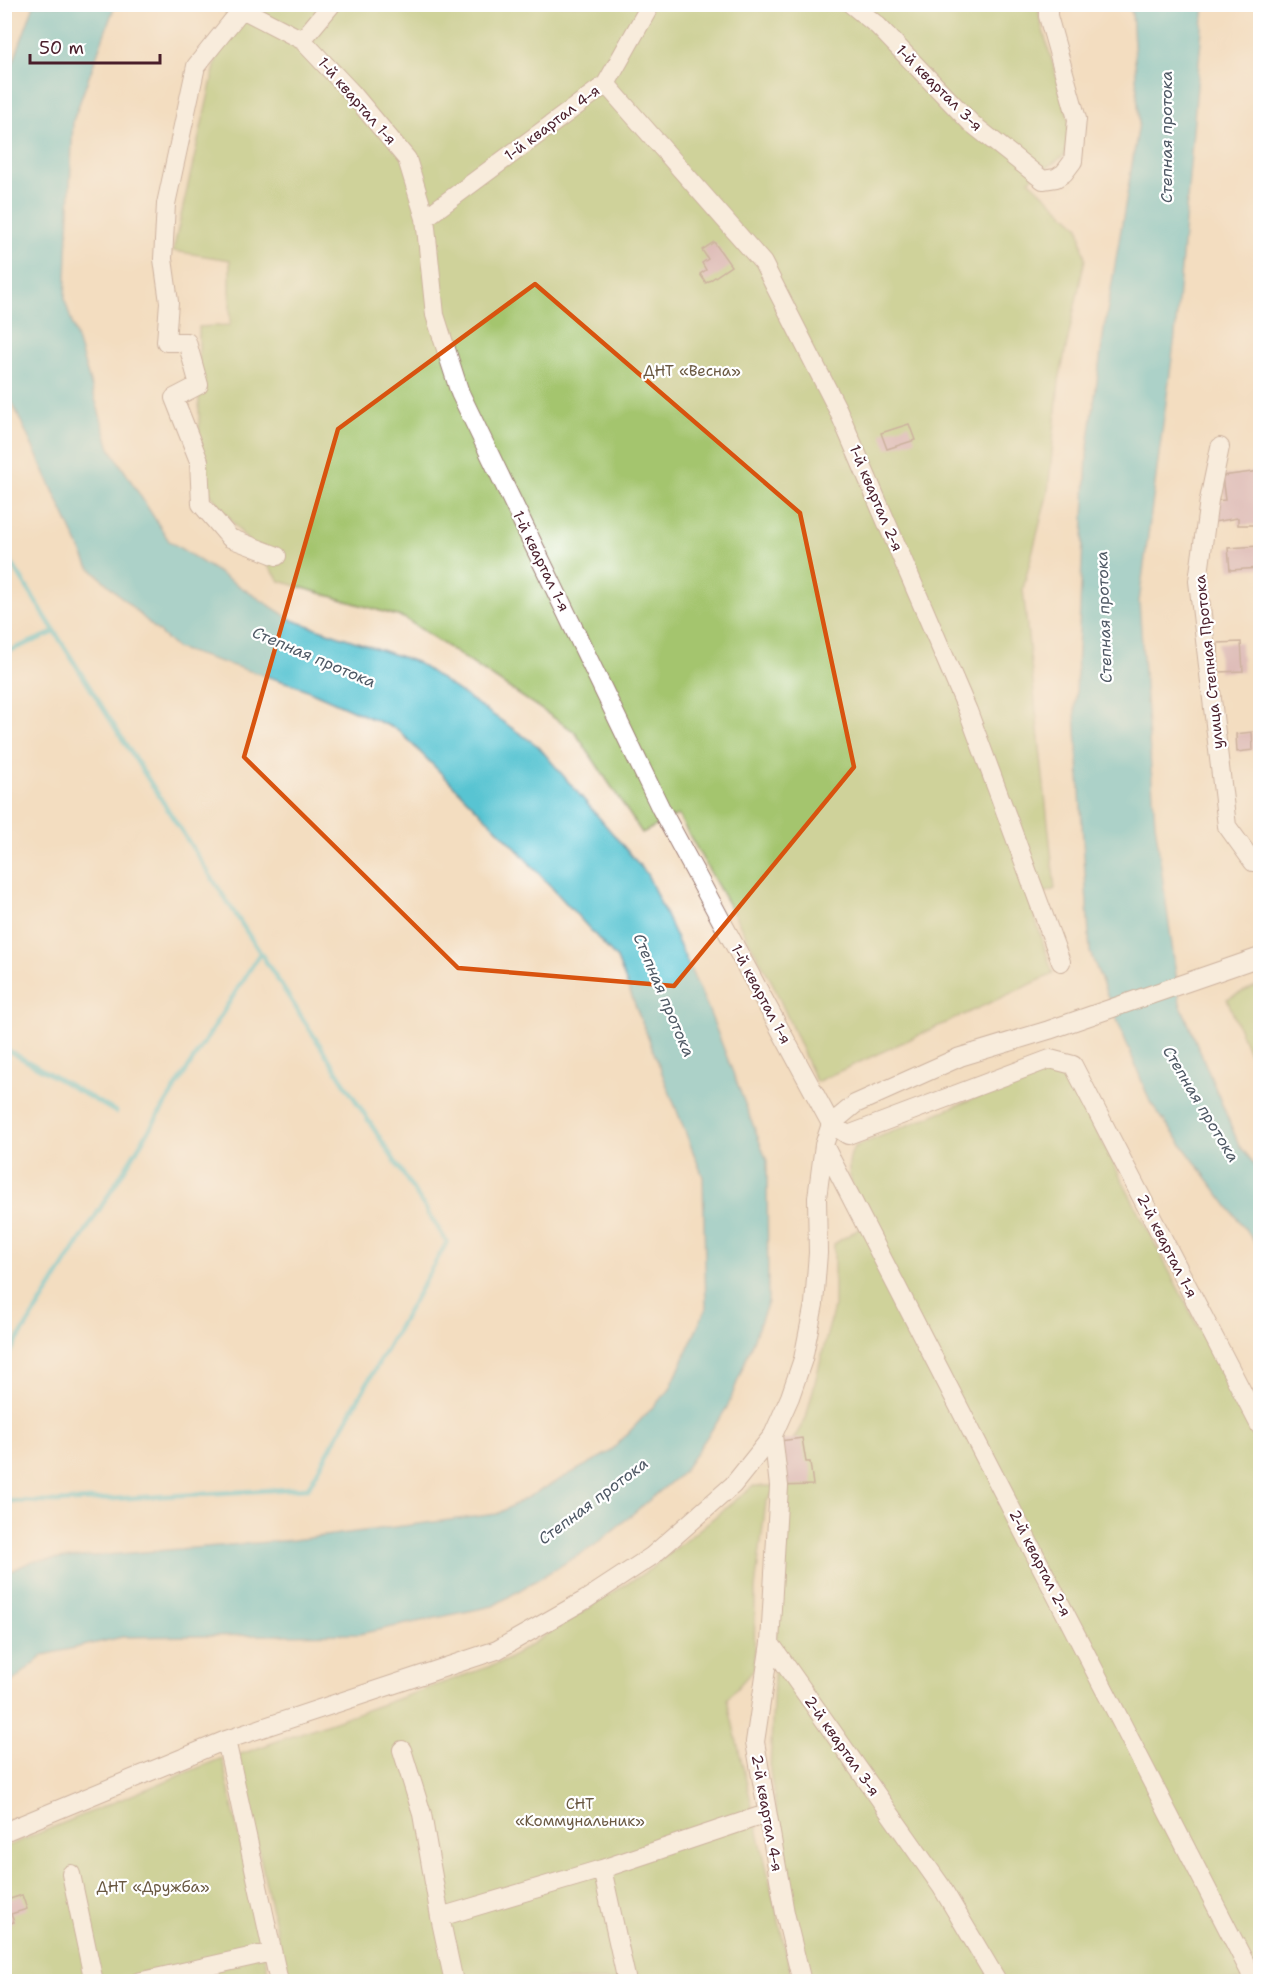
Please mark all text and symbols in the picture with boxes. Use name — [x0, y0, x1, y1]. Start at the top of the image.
scale bar — [30, 27, 160, 65]
text: 50 m — [39, 36, 84, 60]
street label: 1-й квартал 3-я — [891, 40, 987, 136]
street label: 1-й квартал 1-я — [313, 53, 401, 149]
water label: Степная протока — [1156, 71, 1177, 203]
street label: 1-й квартал 4-я — [500, 80, 604, 166]
park label: ДНТ «Весна» — [643, 361, 741, 381]
street label: 1-й квартал 2-я — [845, 442, 907, 554]
street label: 1-й квартал 1-я — [508, 507, 574, 615]
water label: Степная протока — [1091, 550, 1117, 683]
street label: улица Степная Протока — [1190, 573, 1228, 750]
water label: Степная протока — [249, 621, 379, 693]
water label: Степная протока — [628, 930, 700, 1060]
street label: 1-й квартал 1-я — [726, 941, 796, 1047]
water label: Степная протока — [1158, 1042, 1244, 1166]
street label: 2-й квартал 1-я — [1132, 1191, 1202, 1301]
water label: Степная протока — [534, 1453, 652, 1549]
street label: 2-й квартал 2-я — [1004, 1506, 1076, 1620]
street label: 2-й квартал 3-я — [800, 1692, 884, 1800]
street label: 2-й квартал 4-я — [747, 1753, 787, 1873]
park label: СНТ «Коммунальник» — [515, 1794, 645, 1831]
park label: ДНТ «Дружба» — [97, 1877, 209, 1897]

